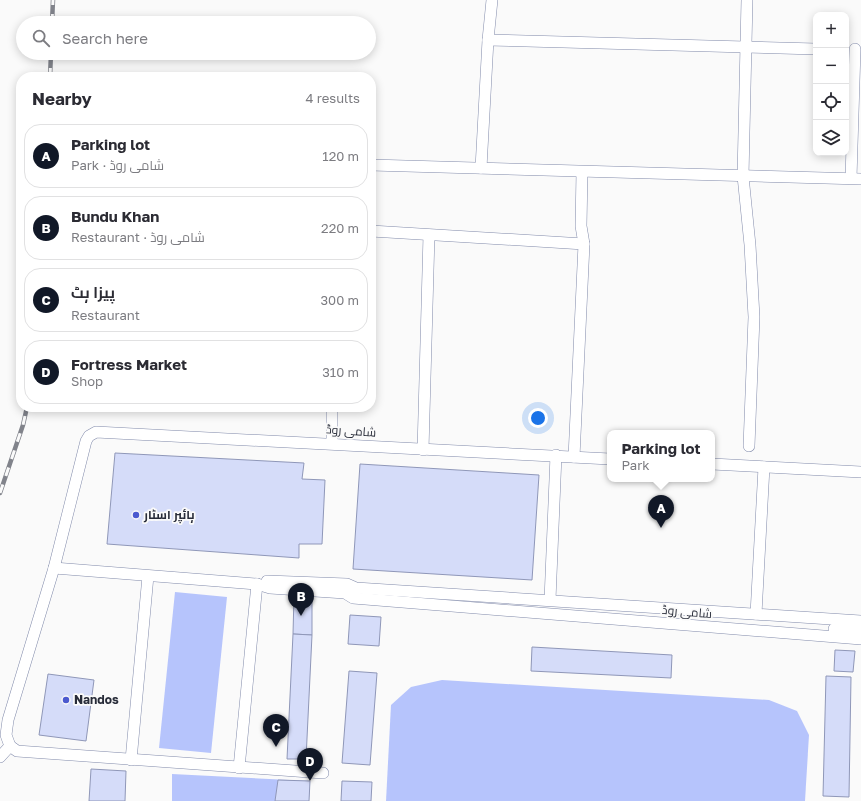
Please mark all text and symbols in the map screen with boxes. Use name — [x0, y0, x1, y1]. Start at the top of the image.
map controls — [813, 12, 849, 156]
button: + — [813, 12, 849, 48]
search box — [16, 16, 376, 60]
icon: search — [30, 27, 52, 49]
text: Search here — [62, 29, 148, 47]
button: − — [813, 48, 849, 84]
button: locate — [813, 84, 849, 120]
text: Nearby — [32, 88, 92, 109]
text: 4 results — [306, 90, 360, 106]
button: layers — [813, 120, 849, 156]
text: Parking lot — [71, 135, 150, 153]
text: A — [41, 148, 51, 164]
text: 120 m — [322, 148, 359, 164]
text: Park · شامی روڈ — [71, 157, 164, 173]
text: Bundu Khan — [71, 207, 159, 225]
text: B — [41, 220, 51, 236]
text: 220 m — [321, 220, 359, 236]
text: Restaurant · شامی روڈ — [71, 229, 205, 245]
text: پیزا ہٹ — [71, 283, 115, 301]
text: C — [41, 292, 51, 308]
text: 300 m — [321, 292, 359, 308]
text: Restaurant — [71, 307, 140, 323]
text: Fortress Market — [71, 355, 187, 373]
text: D — [41, 364, 51, 380]
text: 310 m — [322, 364, 359, 380]
text: Shop — [71, 373, 103, 389]
your location — [528, 408, 548, 428]
street label: شامی روڈ — [325, 421, 377, 440]
popup — [607, 430, 715, 482]
text: Parking lot — [621, 439, 701, 457]
text: Park — [621, 457, 650, 473]
pin: A — [648, 495, 674, 528]
place label: ہائپر اسٹار — [143, 507, 194, 524]
marker: ہائپر اسٹار — [131, 510, 141, 520]
pin: B — [288, 583, 314, 616]
street label: شامی روڈ — [661, 602, 713, 621]
place label: Nandos — [74, 692, 119, 707]
marker: Nandos — [61, 695, 71, 705]
pin: C — [263, 714, 289, 747]
pin: D — [297, 748, 323, 781]

